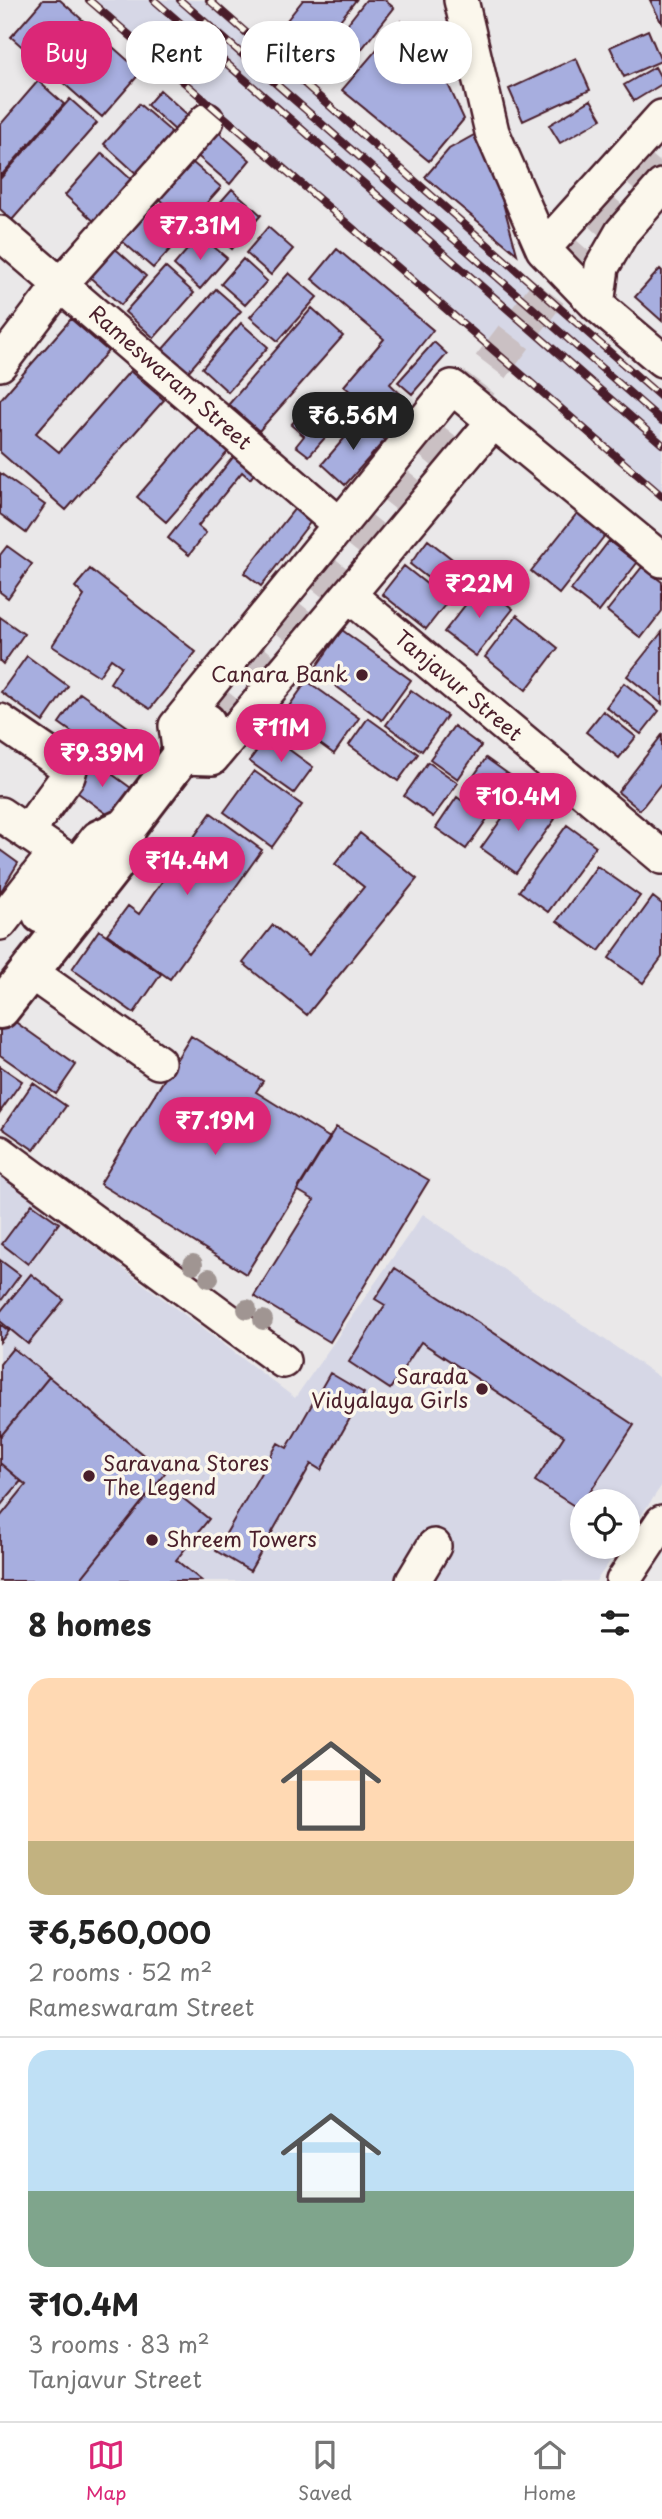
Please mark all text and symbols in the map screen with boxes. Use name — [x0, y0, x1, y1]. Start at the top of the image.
chip: Buy — [21, 21, 112, 84]
chip: Rent — [126, 21, 227, 84]
chip: Filters — [241, 21, 360, 84]
chip: New — [374, 21, 472, 84]
pin: ₹7.31M — [143, 202, 257, 262]
text: ₹7.31M — [159, 207, 241, 242]
street label: Rameswaram Street — [83, 297, 260, 456]
pin: ₹6.56M — [296, 392, 410, 452]
text: ₹6.56M — [308, 397, 398, 432]
pin: ₹22M — [438, 560, 520, 620]
text: ₹22M — [445, 565, 513, 600]
street label: Tanjavur Street — [388, 621, 530, 748]
place label: Canara Bank — [211, 657, 348, 689]
marker: Canara Bank — [354, 667, 370, 683]
pin: ₹11M — [240, 704, 322, 764]
text: ₹11M — [252, 709, 310, 744]
pin: ₹9.39M — [45, 730, 159, 789]
text: ₹9.39M — [60, 734, 144, 769]
pin: ₹10.4M — [461, 774, 575, 833]
text: ₹10.4M — [475, 778, 561, 813]
pin: ₹14.4M — [130, 838, 244, 897]
text: ₹14.4M — [145, 842, 229, 877]
pin: ₹7.19M — [158, 1098, 272, 1157]
text: ₹7.19M — [175, 1102, 255, 1137]
place label: Sarada Vidyalaya Girls — [311, 1359, 469, 1415]
marker: Sarada Vidyalaya Girls — [474, 1381, 490, 1397]
place label: Saravana Stores The Legend — [103, 1446, 269, 1502]
marker: Saravana Stores The Legend — [81, 1468, 97, 1484]
map controls — [570, 1489, 640, 1559]
button: locate — [570, 1489, 640, 1559]
place label: Shreem Towers — [166, 1522, 317, 1554]
marker: Shreem Towers — [144, 1532, 160, 1548]
text: 8 homes — [28, 1601, 151, 1646]
icon: filters — [596, 1604, 634, 1642]
icon: home — [268, 1723, 394, 1849]
text: ₹6,560,000 — [28, 1909, 211, 1954]
text: 2 rooms · 52 m² — [28, 1954, 212, 1989]
text: Rameswaram Street — [28, 1989, 254, 2024]
icon: home — [268, 2095, 394, 2221]
text: ₹10.4M — [28, 2281, 139, 2326]
text: 3 rooms · 83 m² — [28, 2326, 210, 2361]
text: Tanjavur Street — [28, 2361, 202, 2396]
tab: Map — [86, 2436, 126, 2506]
tab: Saved — [298, 2436, 352, 2506]
tab: Home — [523, 2436, 576, 2506]

